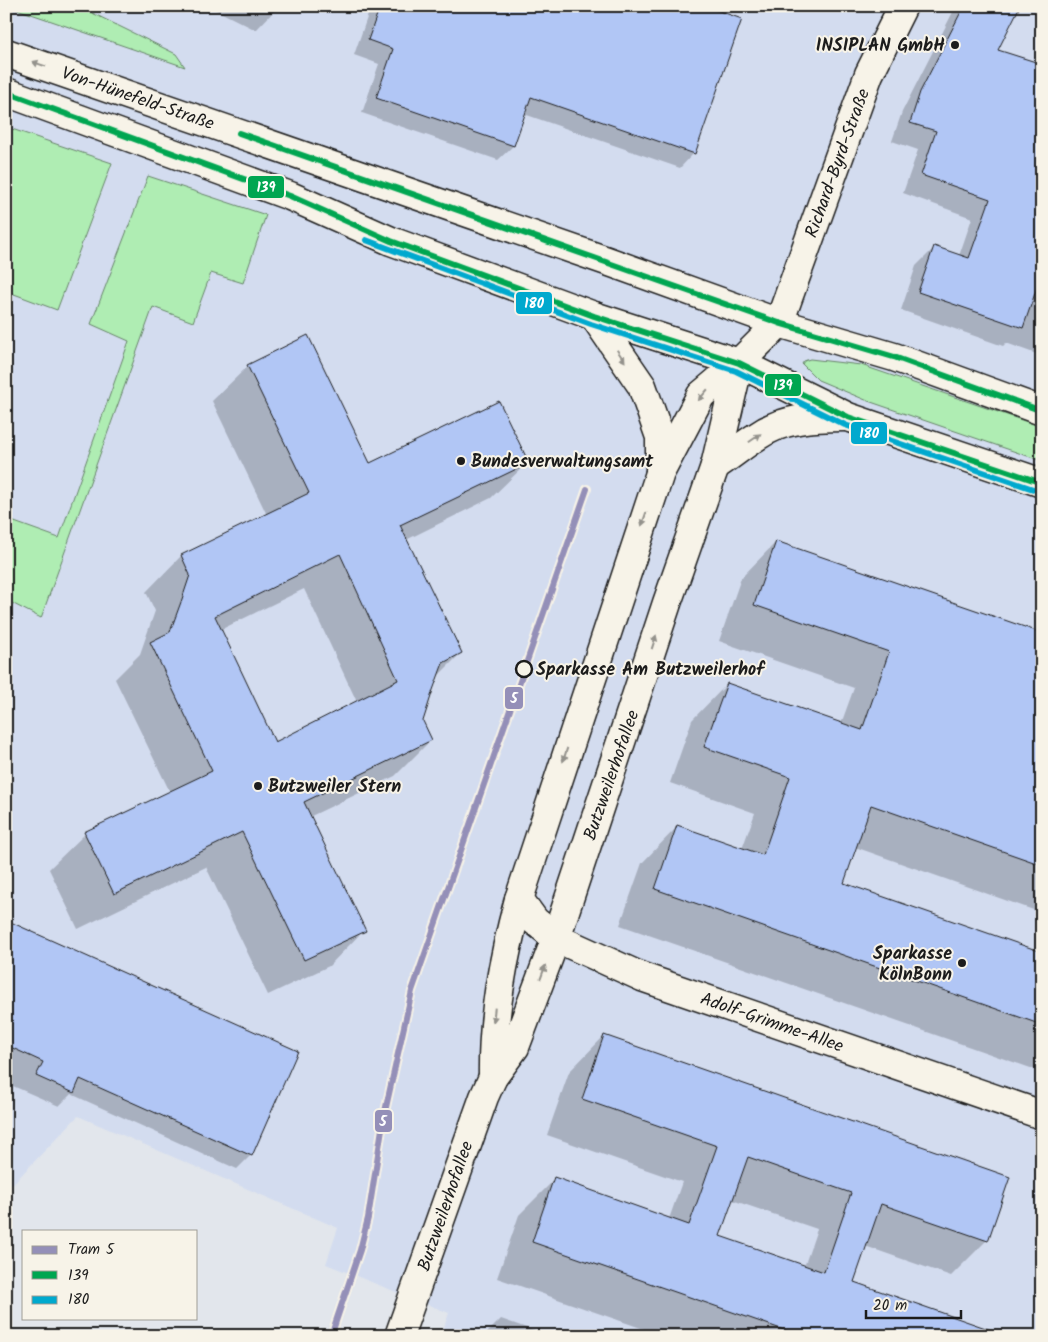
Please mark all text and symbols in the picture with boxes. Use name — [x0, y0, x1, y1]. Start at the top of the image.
place label: INSIPLAN GmbH — [816, 32, 945, 61]
marker: INSIPLAN GmbH — [949, 39, 961, 51]
one-way arrow — [31, 60, 46, 68]
street label: Von-Hünefeld-Straße — [57, 60, 218, 139]
street label: Richard-Byrd-Straße — [798, 85, 879, 242]
line badge: 139 — [247, 175, 285, 199]
text: 139 — [257, 177, 275, 199]
line badge: 180 — [515, 291, 553, 315]
text: 180 — [524, 293, 545, 315]
one-way arrow — [616, 350, 626, 363]
line badge: 139 — [764, 373, 802, 397]
text: 139 — [774, 375, 792, 397]
one-way arrow — [697, 389, 708, 402]
line badge: 180 — [850, 421, 888, 445]
text: 180 — [859, 423, 880, 445]
one-way arrow — [748, 433, 762, 443]
place label: Bundesverwaltungsamt — [471, 448, 654, 477]
marker: Bundesverwaltungsamt — [455, 455, 467, 467]
one-way arrow — [640, 512, 648, 527]
one-way arrow — [651, 634, 659, 649]
place label: Sparkasse Am Butzweilerhof — [536, 656, 766, 685]
marker: Sparkasse Am Butzweilerhof — [515, 660, 533, 678]
line badge: 5 — [504, 686, 524, 710]
text: 5 — [509, 688, 519, 710]
street label: Butzweilerhofallee — [577, 706, 648, 845]
one-way arrow — [561, 748, 568, 763]
place label: Butzweiler Stern — [268, 773, 401, 802]
marker: Butzweiler Stern — [252, 780, 264, 792]
place label: Sparkasse KölnBonn — [873, 940, 952, 990]
marker: Sparkasse KölnBonn — [956, 957, 968, 969]
one-way arrow — [539, 964, 547, 979]
street label: Adolf-Grimme-Allee — [696, 985, 847, 1062]
one-way arrow — [490, 1008, 498, 1024]
line badge: 5 — [374, 1109, 393, 1133]
text: 5 — [378, 1111, 388, 1133]
street label: Butzweilerhofallee — [411, 1137, 482, 1276]
legend — [22, 1230, 198, 1320]
text: Tram 5 — [68, 1238, 115, 1262]
text: 139 — [68, 1264, 89, 1288]
scale bar — [866, 1287, 960, 1319]
text: 180 — [68, 1288, 90, 1312]
text: 20 m — [873, 1294, 907, 1318]

